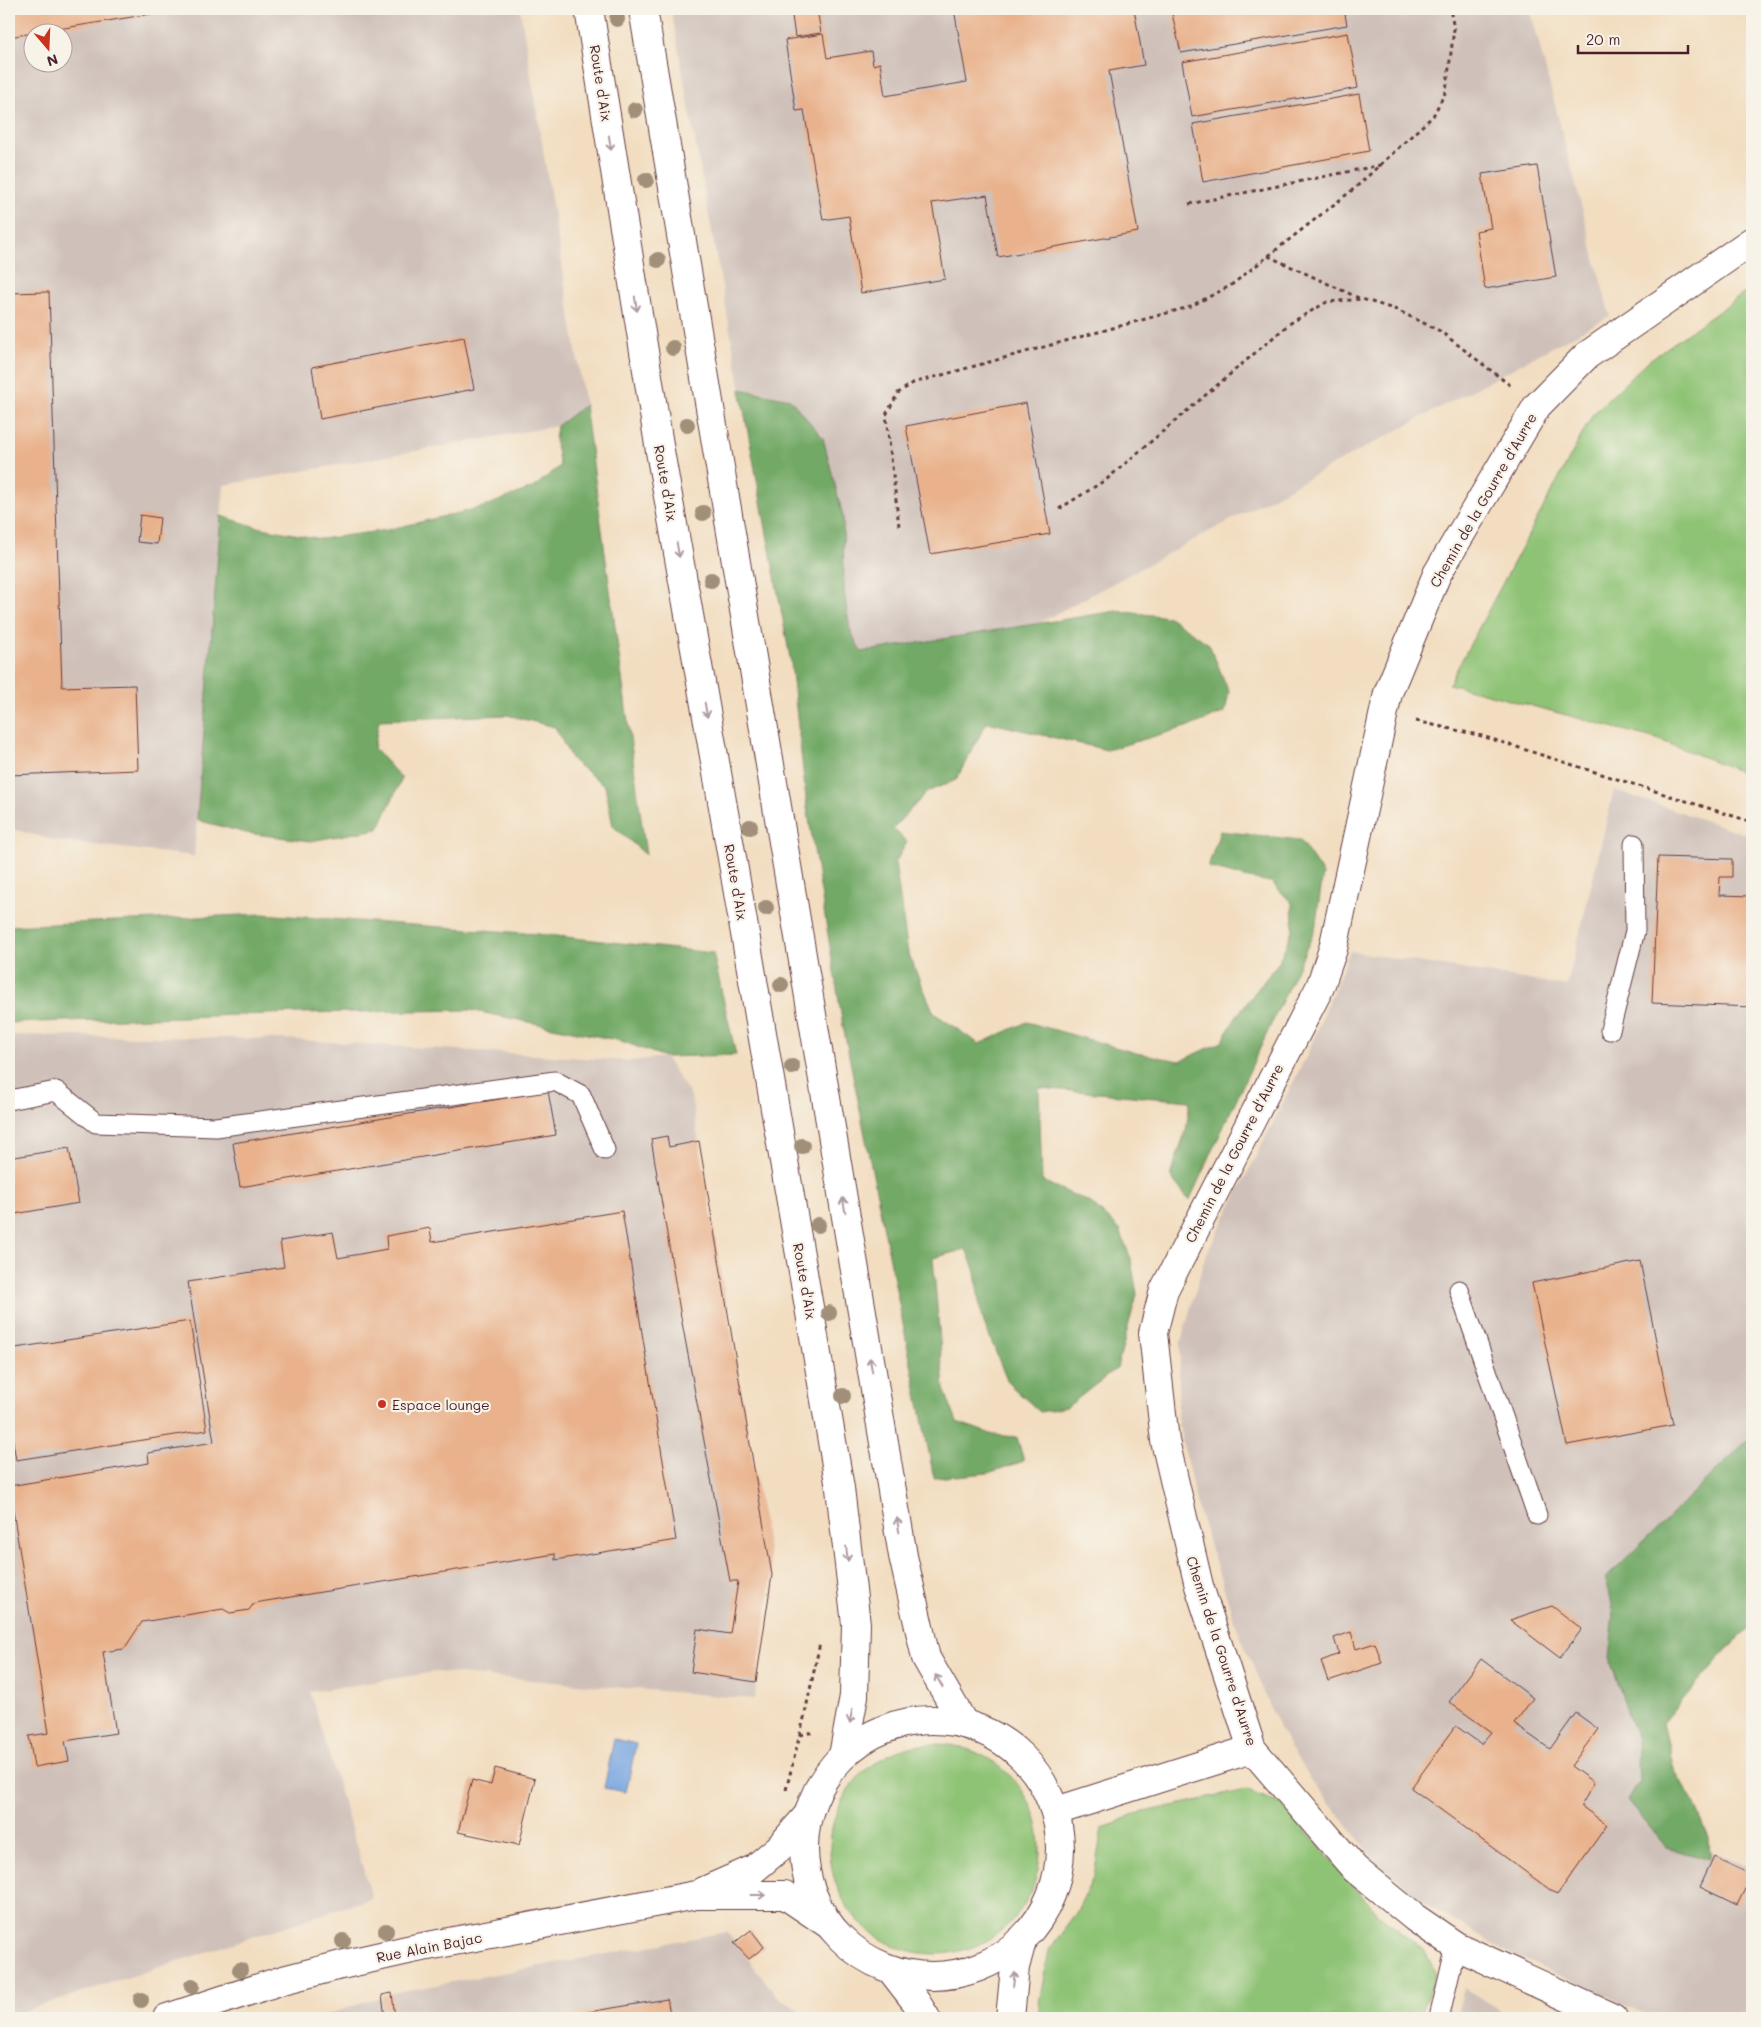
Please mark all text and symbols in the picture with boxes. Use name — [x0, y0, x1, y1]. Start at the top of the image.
north arrow — [22, 22, 72, 72]
scale bar — [1578, 22, 1688, 54]
text: 20 m — [1586, 29, 1620, 49]
street label: Route d'Aix — [586, 43, 616, 123]
text: N — [44, 50, 61, 71]
one-way arrow — [606, 135, 616, 151]
one-way arrow — [632, 295, 642, 311]
street label: Chemin de la Gourre d'Aurre — [1425, 409, 1541, 591]
street label: Route d'Aix — [650, 443, 682, 523]
one-way arrow — [673, 542, 683, 558]
one-way arrow — [702, 702, 712, 718]
street label: Route d'Aix — [720, 842, 752, 922]
street label: Chemin de la Gourre d'Aurre — [1180, 1060, 1288, 1246]
one-way arrow — [839, 1197, 849, 1213]
street label: Route d'Aix — [789, 1241, 821, 1321]
one-way arrow — [866, 1358, 876, 1374]
place label: Espace lounge — [392, 1395, 490, 1414]
marker: Espace lounge — [376, 1398, 388, 1410]
one-way arrow — [893, 1518, 903, 1534]
one-way arrow — [842, 1546, 852, 1562]
street label: Chemin de la Gourre d'Aurre — [1182, 1554, 1262, 1748]
one-way arrow — [934, 1675, 944, 1689]
one-way arrow — [845, 1707, 855, 1723]
one-way arrow — [749, 1890, 765, 1900]
street label: Rue Alain Bajac — [375, 1927, 483, 1967]
one-way arrow — [1009, 1972, 1018, 1988]

